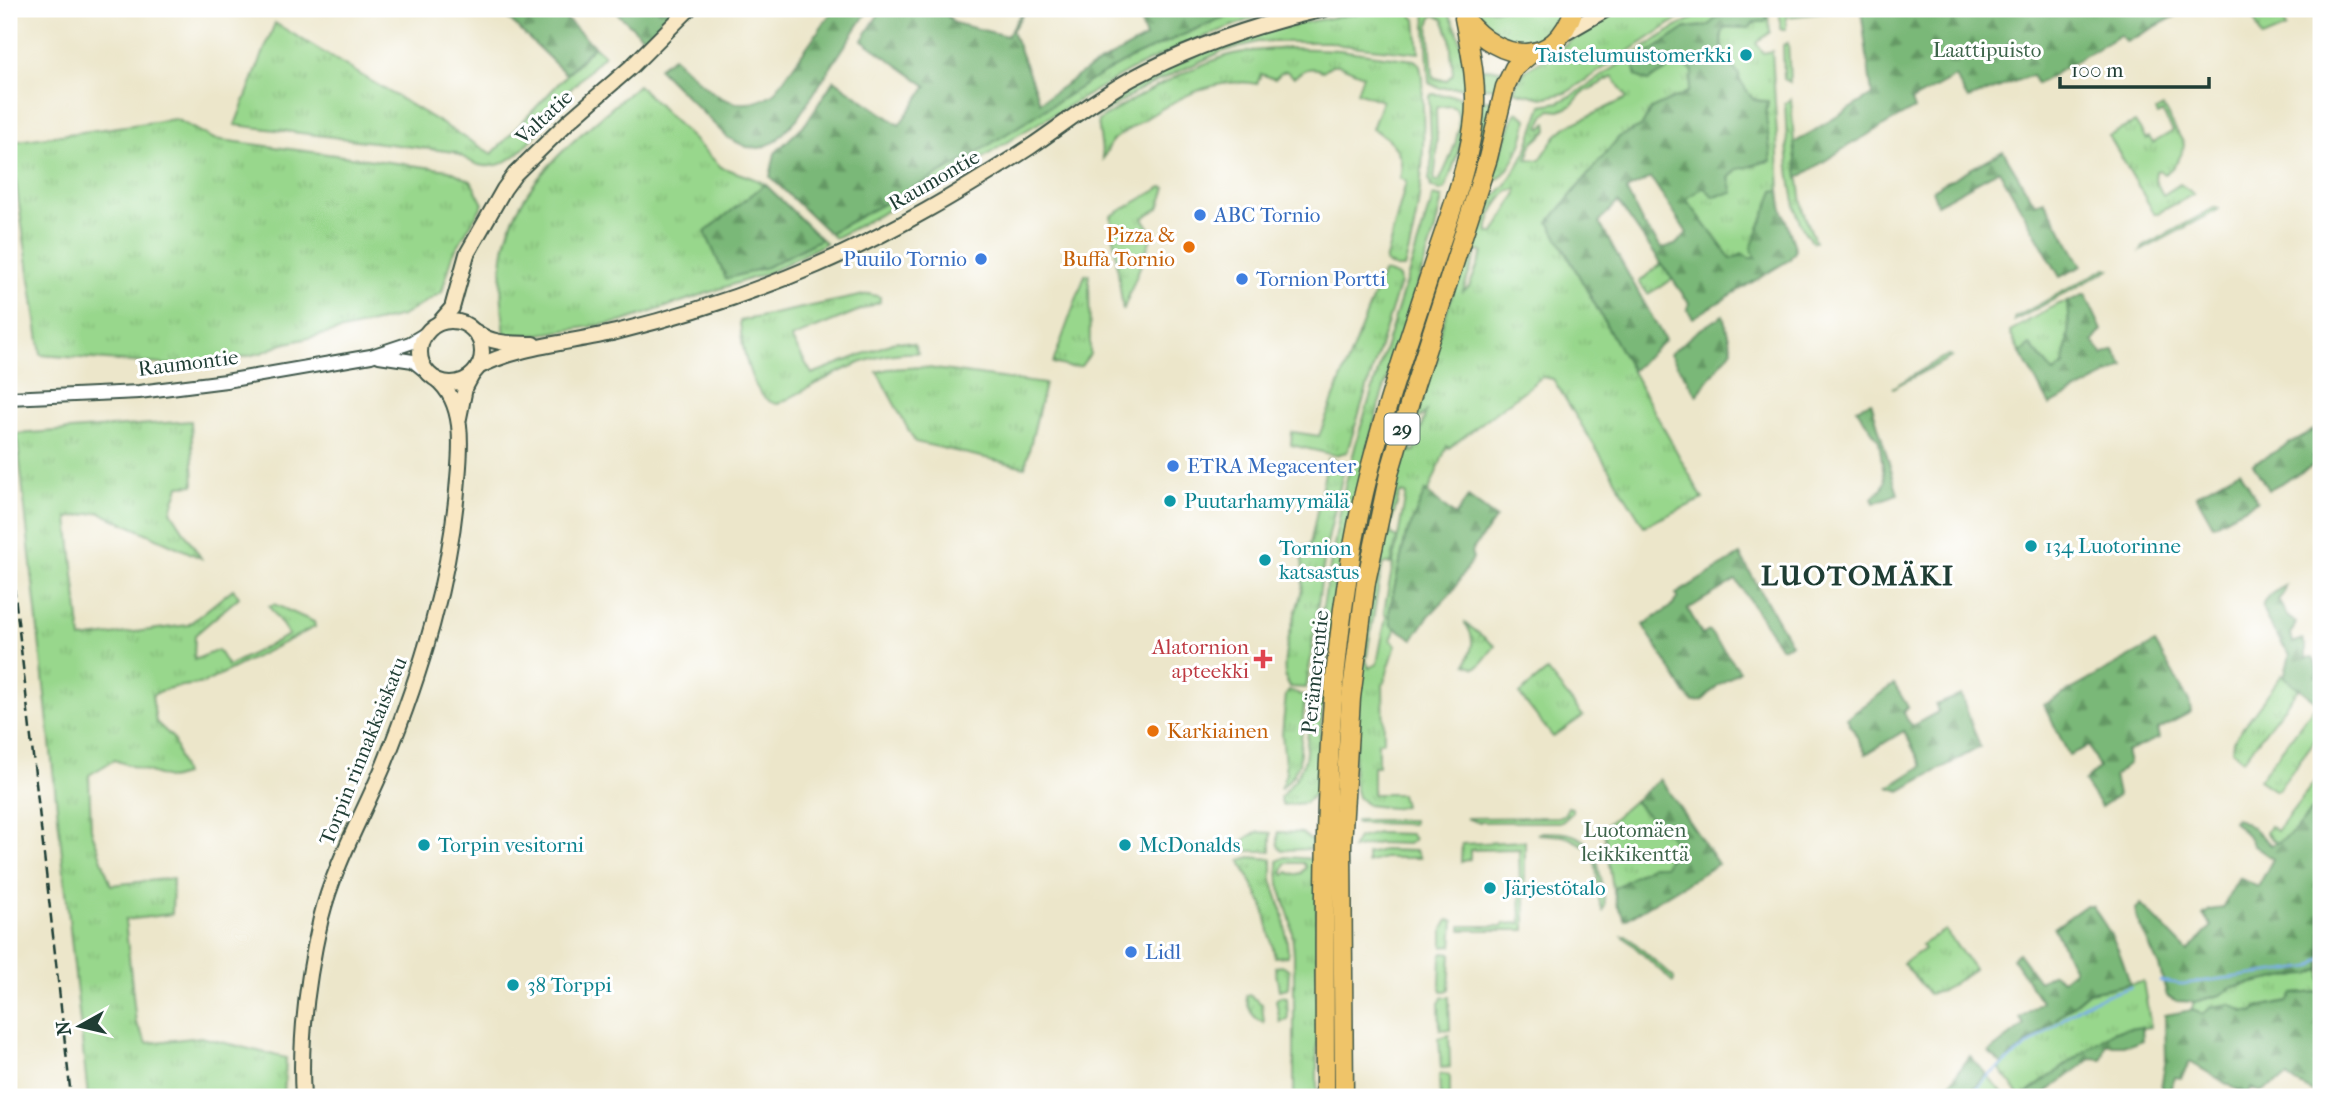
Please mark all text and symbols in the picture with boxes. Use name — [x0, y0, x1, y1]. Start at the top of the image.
park label: Laattipuisto — [1933, 38, 2041, 62]
place label: Taistelumuistomerkki — [1535, 43, 1732, 67]
scale bar — [2060, 46, 2209, 90]
marker: Taistelumuistomerkki — [1738, 47, 1754, 63]
text: 100 m — [2071, 58, 2124, 82]
street label: Valtatie — [510, 85, 577, 150]
street label: Raumontie — [884, 144, 984, 216]
place label: ABC Tornio — [1213, 203, 1320, 227]
marker: ABC Tornio — [1192, 207, 1208, 223]
place label: Pizza & Buffa Tornio — [1062, 223, 1175, 271]
marker: Pizza & Buffa Tornio — [1181, 239, 1197, 255]
place label: Puuilo Tornio — [843, 247, 967, 271]
marker: Puuilo Tornio — [973, 251, 989, 267]
place label: Tornion Portti — [1256, 267, 1386, 291]
marker: Tornion Portti — [1234, 271, 1250, 287]
street label: Raumontie — [136, 345, 240, 381]
road number: 29 — [1384, 414, 1420, 444]
place label: ETRA Megacenter — [1187, 454, 1356, 478]
marker: ETRA Megacenter — [1165, 458, 1181, 474]
place label: Puutarhamyymälä — [1184, 489, 1350, 513]
marker: Puutarhamyymälä — [1162, 493, 1178, 509]
place label: 134 Luotorinne — [2045, 534, 2181, 558]
place label: Tornion katsastus — [1279, 536, 1360, 584]
marker: 134 Luotorinne — [2023, 538, 2039, 554]
marker: Tornion katsastus — [1257, 552, 1273, 568]
district label: LUOTOMÄKI — [1761, 559, 1955, 592]
street label: Perämerentie — [1297, 609, 1333, 735]
place label: Alatornion apteekki — [1151, 635, 1249, 683]
marker: Alatornion apteekki — [1255, 651, 1271, 667]
street label: Torpin rinnakkaiskatu — [314, 653, 412, 849]
place label: Karkiainen — [1167, 719, 1269, 743]
marker: Karkiainen — [1145, 723, 1161, 739]
park label: Luotomäen leikkikenttä — [1580, 818, 1689, 866]
place label: Torpin vesitorni — [438, 833, 584, 857]
place label: McDonalds — [1139, 833, 1241, 857]
marker: Torpin vesitorni — [416, 837, 432, 853]
marker: McDonalds — [1117, 837, 1133, 853]
place label: Järjestötalo — [1502, 876, 1606, 900]
marker: Järjestötalo — [1482, 880, 1498, 896]
place label: Lidl — [1145, 940, 1181, 964]
marker: Lidl — [1123, 944, 1139, 960]
place label: 38 Torppi — [527, 973, 612, 997]
marker: 38 Torppi — [505, 977, 521, 993]
north arrow — [46, 990, 116, 1060]
text: N — [52, 1019, 76, 1037]

